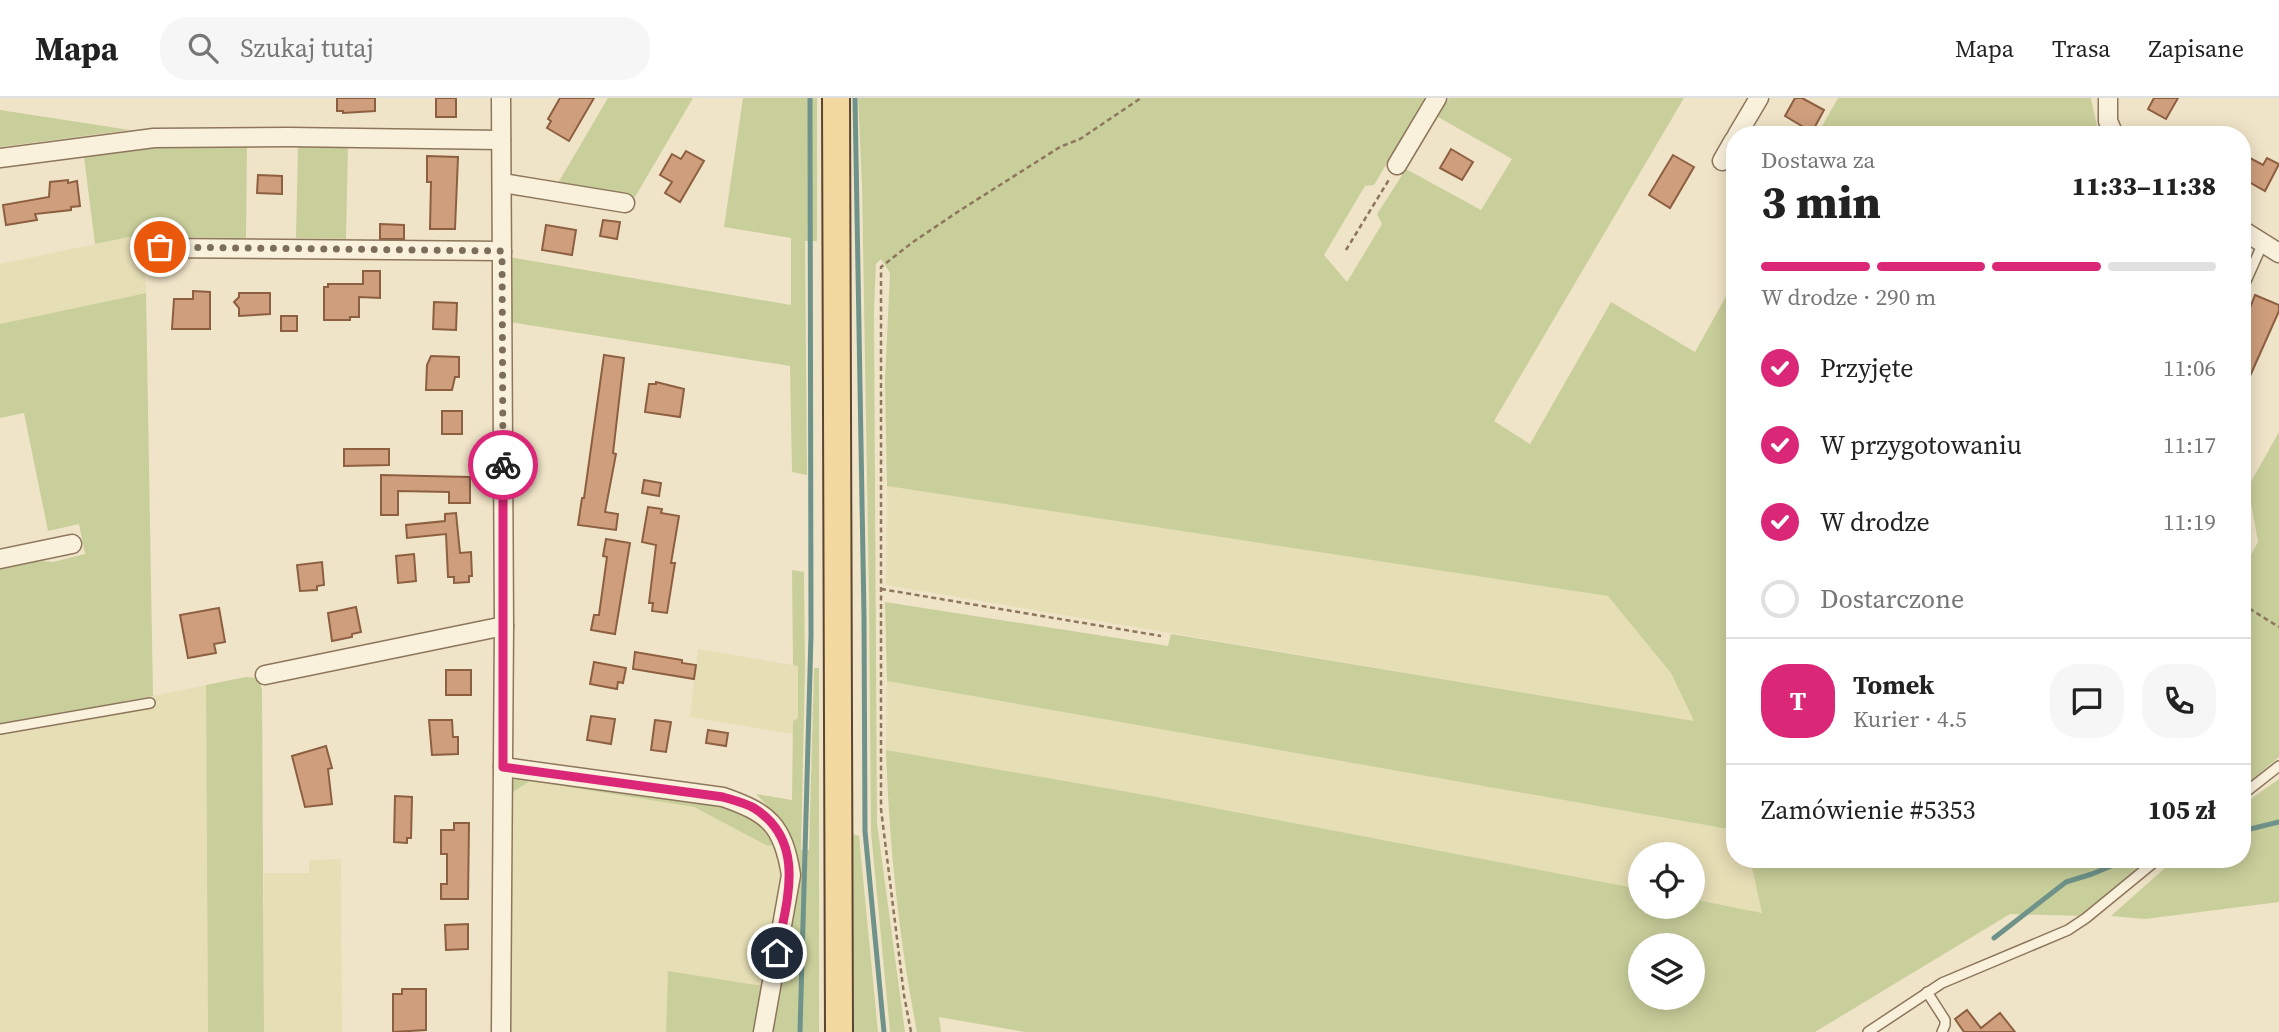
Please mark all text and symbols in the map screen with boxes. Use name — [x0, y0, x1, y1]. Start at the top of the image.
search box — [160, 17, 650, 80]
text: Mapa — [35, 26, 118, 71]
icon: search — [184, 29, 222, 67]
text: Szukaj tutaj — [240, 30, 374, 66]
text: Mapa — [1955, 32, 2014, 65]
text: Trasa — [2052, 32, 2111, 65]
text: Zapisane — [2149, 32, 2244, 65]
text: Dostawa za — [1761, 144, 1875, 176]
text: 11:33–11:38 — [2072, 168, 2216, 204]
text: 3 min — [1761, 170, 1881, 233]
pin — [130, 217, 190, 277]
icon: bag — [141, 228, 179, 266]
text: W drodze · 290 m — [1761, 281, 1936, 313]
icon: check — [1761, 349, 1799, 387]
text: Przyjęte — [1820, 350, 1913, 386]
text: 11:06 — [2163, 352, 2216, 384]
icon: check — [1761, 426, 1799, 464]
text: W przygotowaniu — [1820, 427, 2022, 463]
text: 11:17 — [2163, 429, 2216, 461]
courier — [468, 430, 538, 500]
icon: bike — [484, 446, 522, 484]
icon: check — [1761, 503, 1799, 541]
text: W drodze — [1820, 504, 1930, 540]
text: 11:19 — [2163, 506, 2216, 538]
text: Dostarczone — [1820, 581, 1964, 617]
button: chat — [2050, 664, 2124, 738]
button: phone — [2142, 664, 2216, 738]
text: Tomek — [1853, 667, 1934, 703]
text: T — [1790, 683, 1806, 719]
text: Kurier · 4.5 — [1853, 703, 1967, 735]
text: Zamówienie #5353 — [1761, 792, 1976, 828]
text: 105 zł — [2148, 792, 2216, 828]
map controls — [1628, 842, 1705, 1010]
button: locate — [1628, 842, 1705, 919]
pin — [747, 923, 807, 983]
button: layers — [1628, 933, 1705, 1010]
icon: home — [758, 934, 796, 972]

